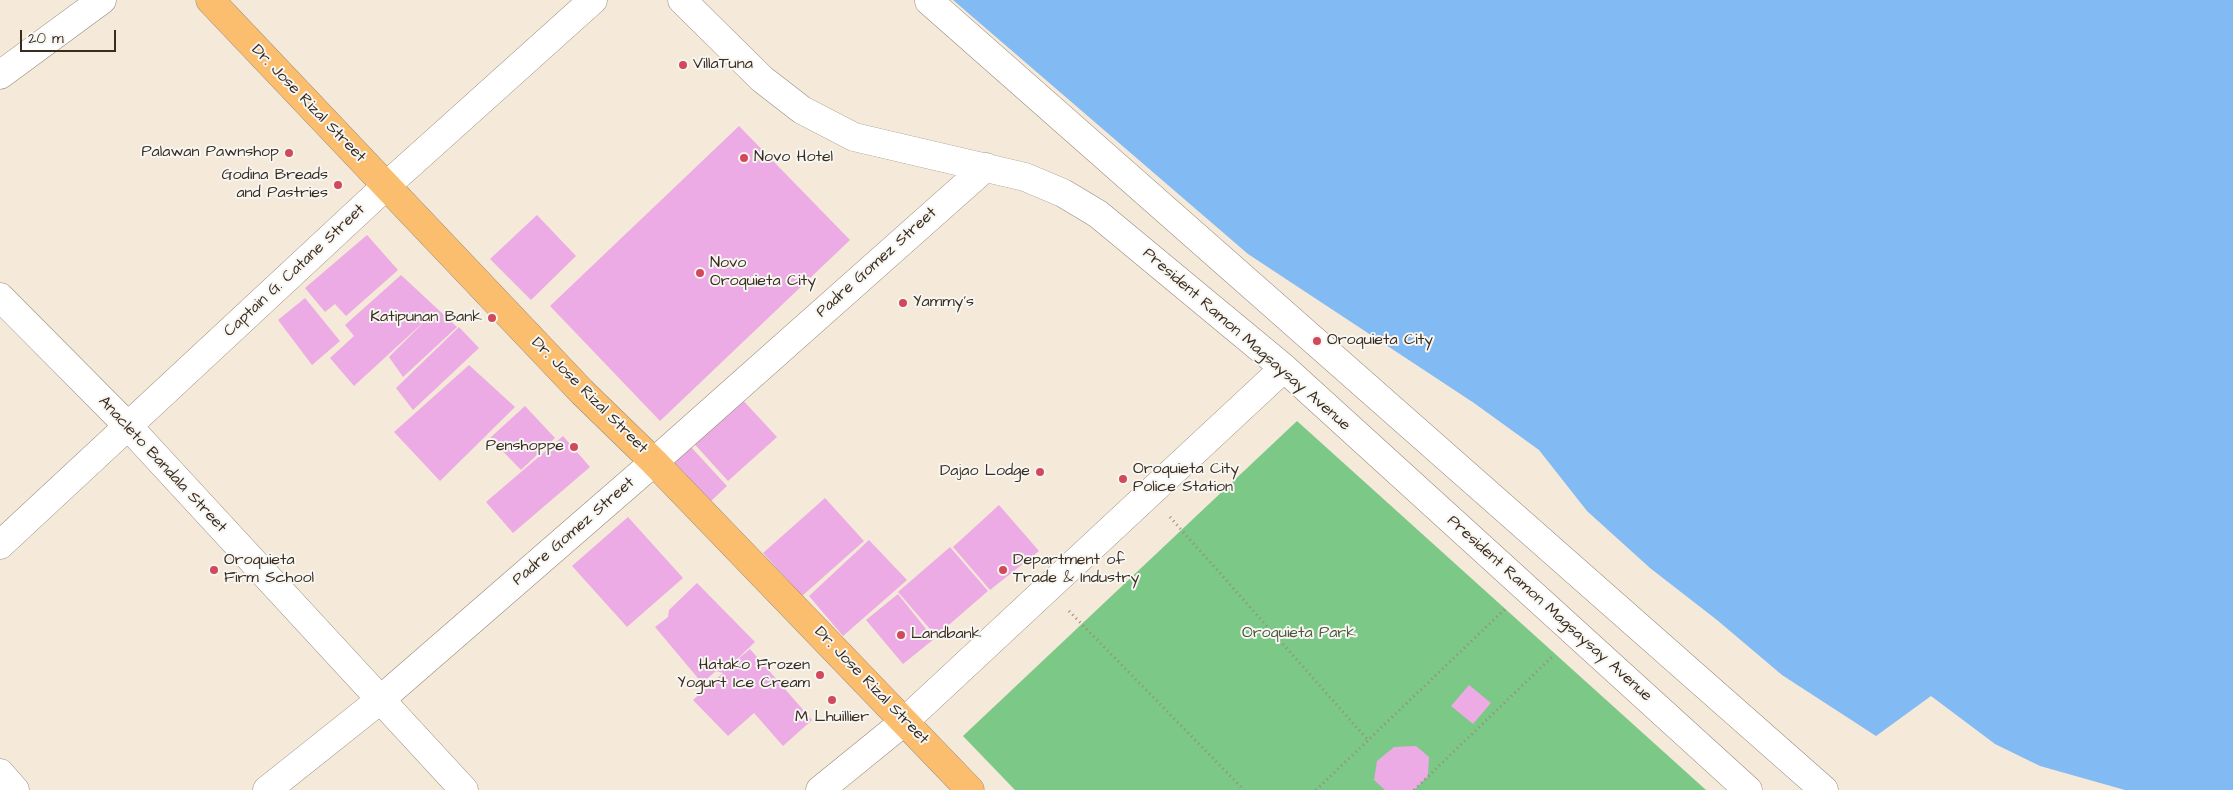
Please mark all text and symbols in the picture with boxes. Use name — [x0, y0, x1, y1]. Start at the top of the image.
scale bar — [22, 20, 119, 52]
text: 20 m — [28, 28, 64, 49]
street label: Dr. Jose Rizal Street — [247, 41, 369, 167]
place label: VillaTuna — [693, 55, 753, 75]
marker: VillaTuna — [677, 59, 689, 71]
place label: Palawan Pawnshop — [141, 143, 279, 163]
marker: Palawan Pawnshop — [283, 147, 295, 159]
place label: Novo Hotel — [754, 148, 833, 168]
marker: Novo Hotel — [738, 152, 750, 164]
place label: Godina Breads and Pastries — [222, 166, 328, 204]
marker: Godina Breads and Pastries — [332, 179, 344, 191]
street label: Captain G. Catane Street — [220, 201, 370, 341]
street label: Padre Gomez Street — [813, 204, 941, 322]
street label: President Ramon Magsaysay Avenue — [1138, 244, 1354, 436]
place label: Novo Oroquieta City — [710, 254, 816, 292]
marker: Novo Oroquieta City — [694, 267, 706, 279]
place label: Yammy's — [913, 293, 974, 313]
marker: Yammy's — [897, 297, 909, 309]
place label: Katipunan Bank — [370, 308, 482, 328]
marker: Katipunan Bank — [486, 312, 498, 324]
place label: Oroquieta City — [1327, 331, 1433, 351]
street label: Dr. Jose Rizal Street — [527, 334, 651, 458]
marker: Oroquieta City — [1311, 335, 1323, 347]
street label: Anacleto Bandala Street — [94, 393, 230, 537]
place label: Penshoppe — [486, 437, 564, 457]
marker: Penshoppe — [568, 441, 580, 453]
place label: Oroquieta City Police Station — [1133, 460, 1239, 498]
place label: Dajao Lodge — [940, 462, 1030, 482]
marker: Dajao Lodge — [1034, 466, 1046, 478]
marker: Oroquieta City Police Station — [1117, 473, 1129, 485]
street label: Padre Gomez Street — [509, 474, 639, 590]
street label: President Ramon Magsaysay Avenue — [1443, 512, 1655, 706]
place label: Oroquieta Firm School — [224, 551, 314, 589]
place label: Department of Trade & Industry — [1013, 551, 1139, 589]
marker: Oroquieta Firm School — [208, 564, 220, 576]
marker: Department of Trade & Industry — [997, 564, 1009, 576]
street label: Dr. Jose Rizal Street — [810, 623, 932, 749]
park label: Oroquieta Park — [1242, 624, 1356, 644]
place label: Landbank — [911, 625, 981, 645]
marker: Landbank — [895, 629, 907, 641]
place label: Hatako Frozen Yogurt Ice Cream — [677, 656, 810, 694]
marker: Hatako Frozen Yogurt Ice Cream — [814, 669, 826, 681]
marker: M Lhuillier — [826, 694, 838, 706]
place label: M Lhuillier — [795, 708, 869, 728]

